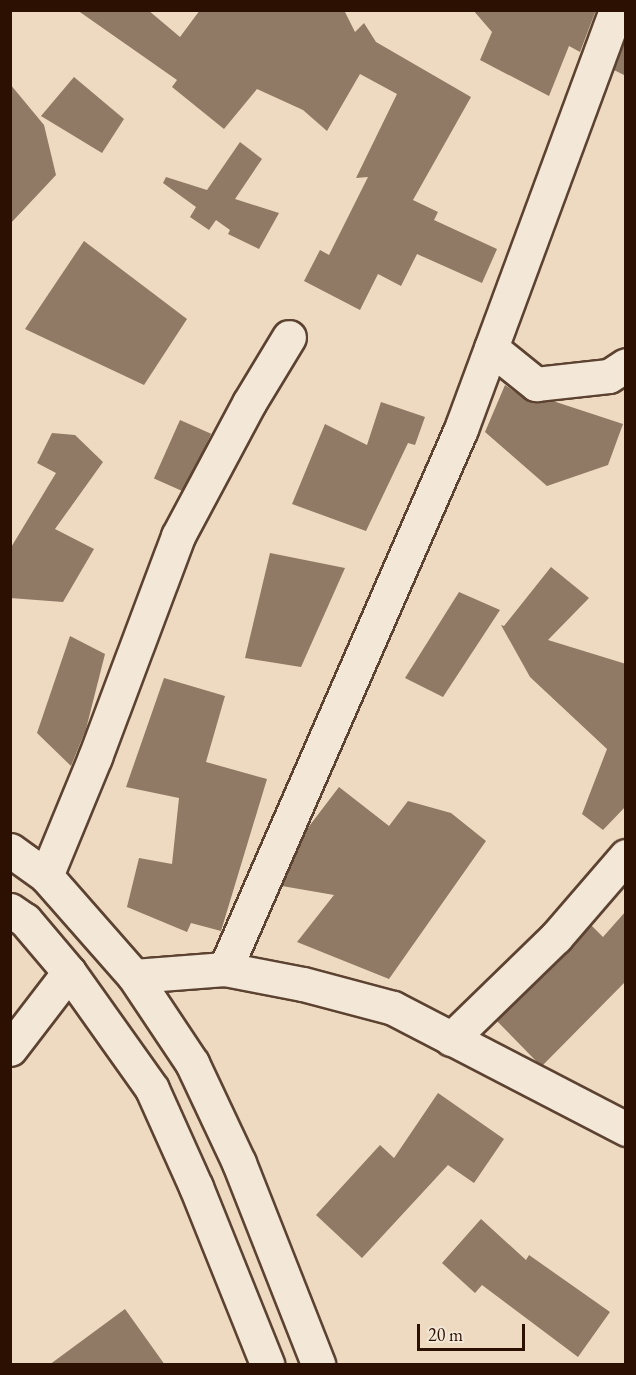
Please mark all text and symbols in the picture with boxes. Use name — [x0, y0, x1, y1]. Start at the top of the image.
scale bar — [420, 1312, 528, 1350]
text: 20 m — [428, 1323, 463, 1346]

